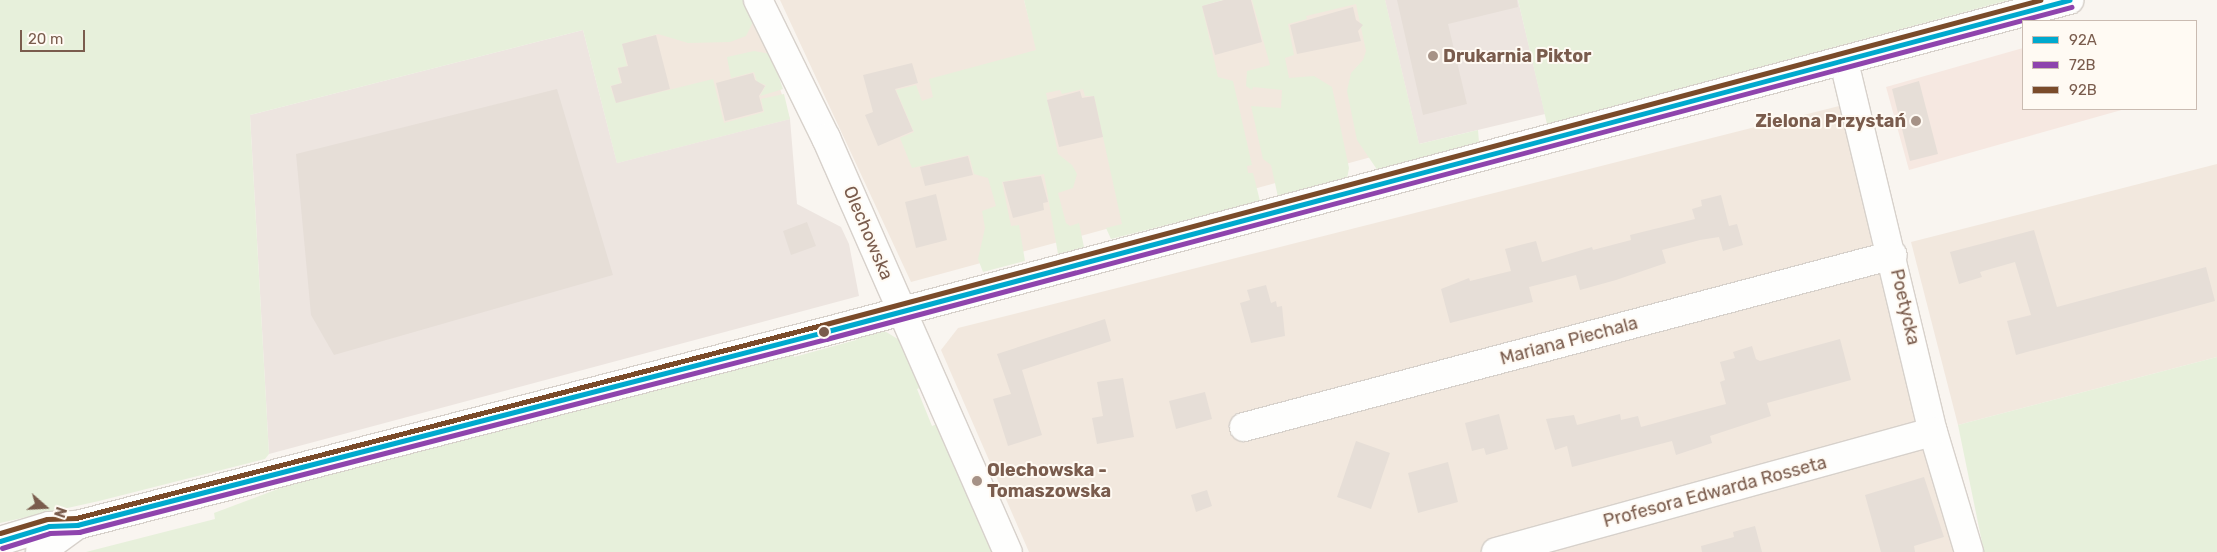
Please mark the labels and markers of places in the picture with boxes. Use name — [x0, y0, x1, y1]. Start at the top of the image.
place label: Drukarnia Piktor — [1443, 45, 1591, 67]
marker: Drukarnia Piktor — [1427, 50, 1439, 62]
place label: Zielona Przystań — [1755, 110, 1906, 132]
marker: Zielona Przystań — [1910, 115, 1922, 127]
unlabelled marker — [819, 327, 829, 337]
place label: Olechowska - Tomaszowska — [987, 460, 1111, 502]
marker: Olechowska - Tomaszowska — [971, 475, 983, 487]

